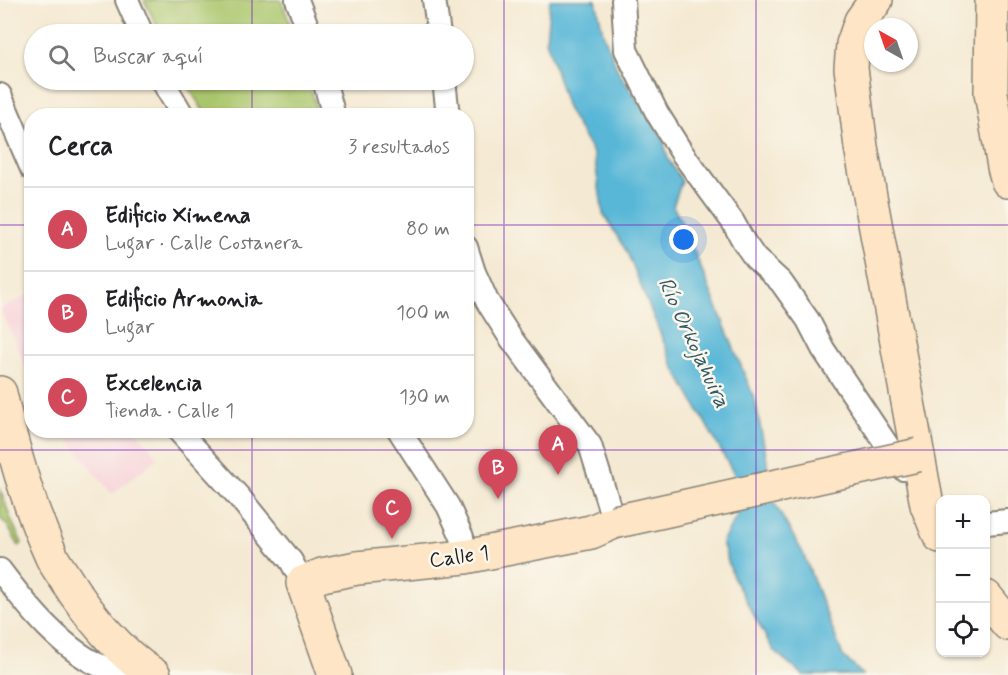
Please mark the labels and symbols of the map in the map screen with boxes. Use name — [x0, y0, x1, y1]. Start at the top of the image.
north arrow — [864, 18, 918, 72]
your location — [669, 225, 698, 254]
water label: Río Orkojahuira — [651, 273, 736, 413]
pin: A — [538, 426, 578, 475]
pin: B — [478, 450, 518, 499]
pin: C — [372, 490, 412, 539]
street label: Calle 1 — [427, 539, 491, 575]

